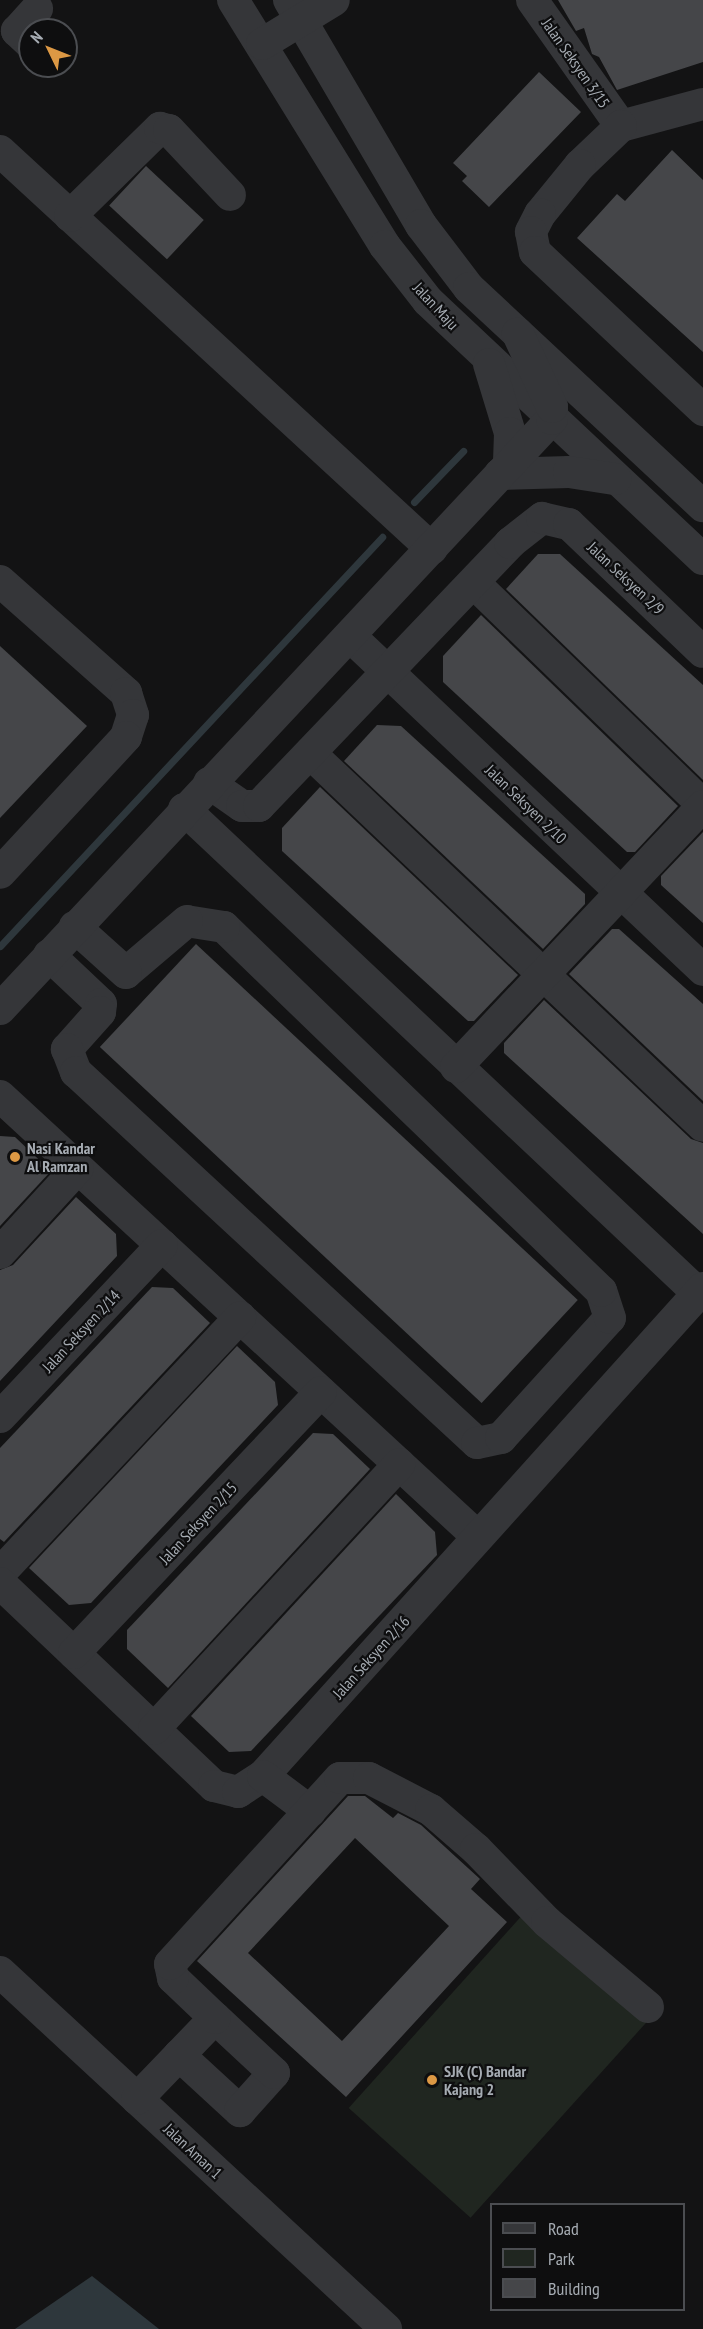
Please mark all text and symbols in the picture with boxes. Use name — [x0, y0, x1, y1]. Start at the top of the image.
street label: Jalan Seksyen 3/15 — [538, 14, 614, 112]
north arrow — [18, 18, 78, 78]
text: N — [26, 27, 47, 47]
street label: Jalan Maju — [409, 278, 463, 334]
street label: Jalan Seksyen 2/9 — [584, 538, 668, 618]
street label: Jalan Seksyen 2/10 — [481, 761, 571, 847]
place label: Nasi Kandar Al Ramzan — [27, 1138, 95, 1176]
marker: Nasi Kandar Al Ramzan — [8, 1150, 22, 1164]
street label: Jalan Seksyen 2/14 — [38, 1286, 124, 1376]
street label: Jalan Seksyen 2/15 — [155, 1478, 241, 1568]
street label: Jalan Seksyen 2/16 — [329, 1611, 413, 1703]
place label: SJK (C) Bandar Kajang 2 — [444, 2061, 527, 2099]
marker: SJK (C) Bandar Kajang 2 — [425, 2073, 439, 2087]
street label: Jalan Aman 1 — [160, 2119, 226, 2183]
legend — [490, 2203, 685, 2311]
text: Road — [548, 2217, 579, 2240]
text: Park — [548, 2247, 575, 2270]
text: Building — [548, 2277, 600, 2300]

